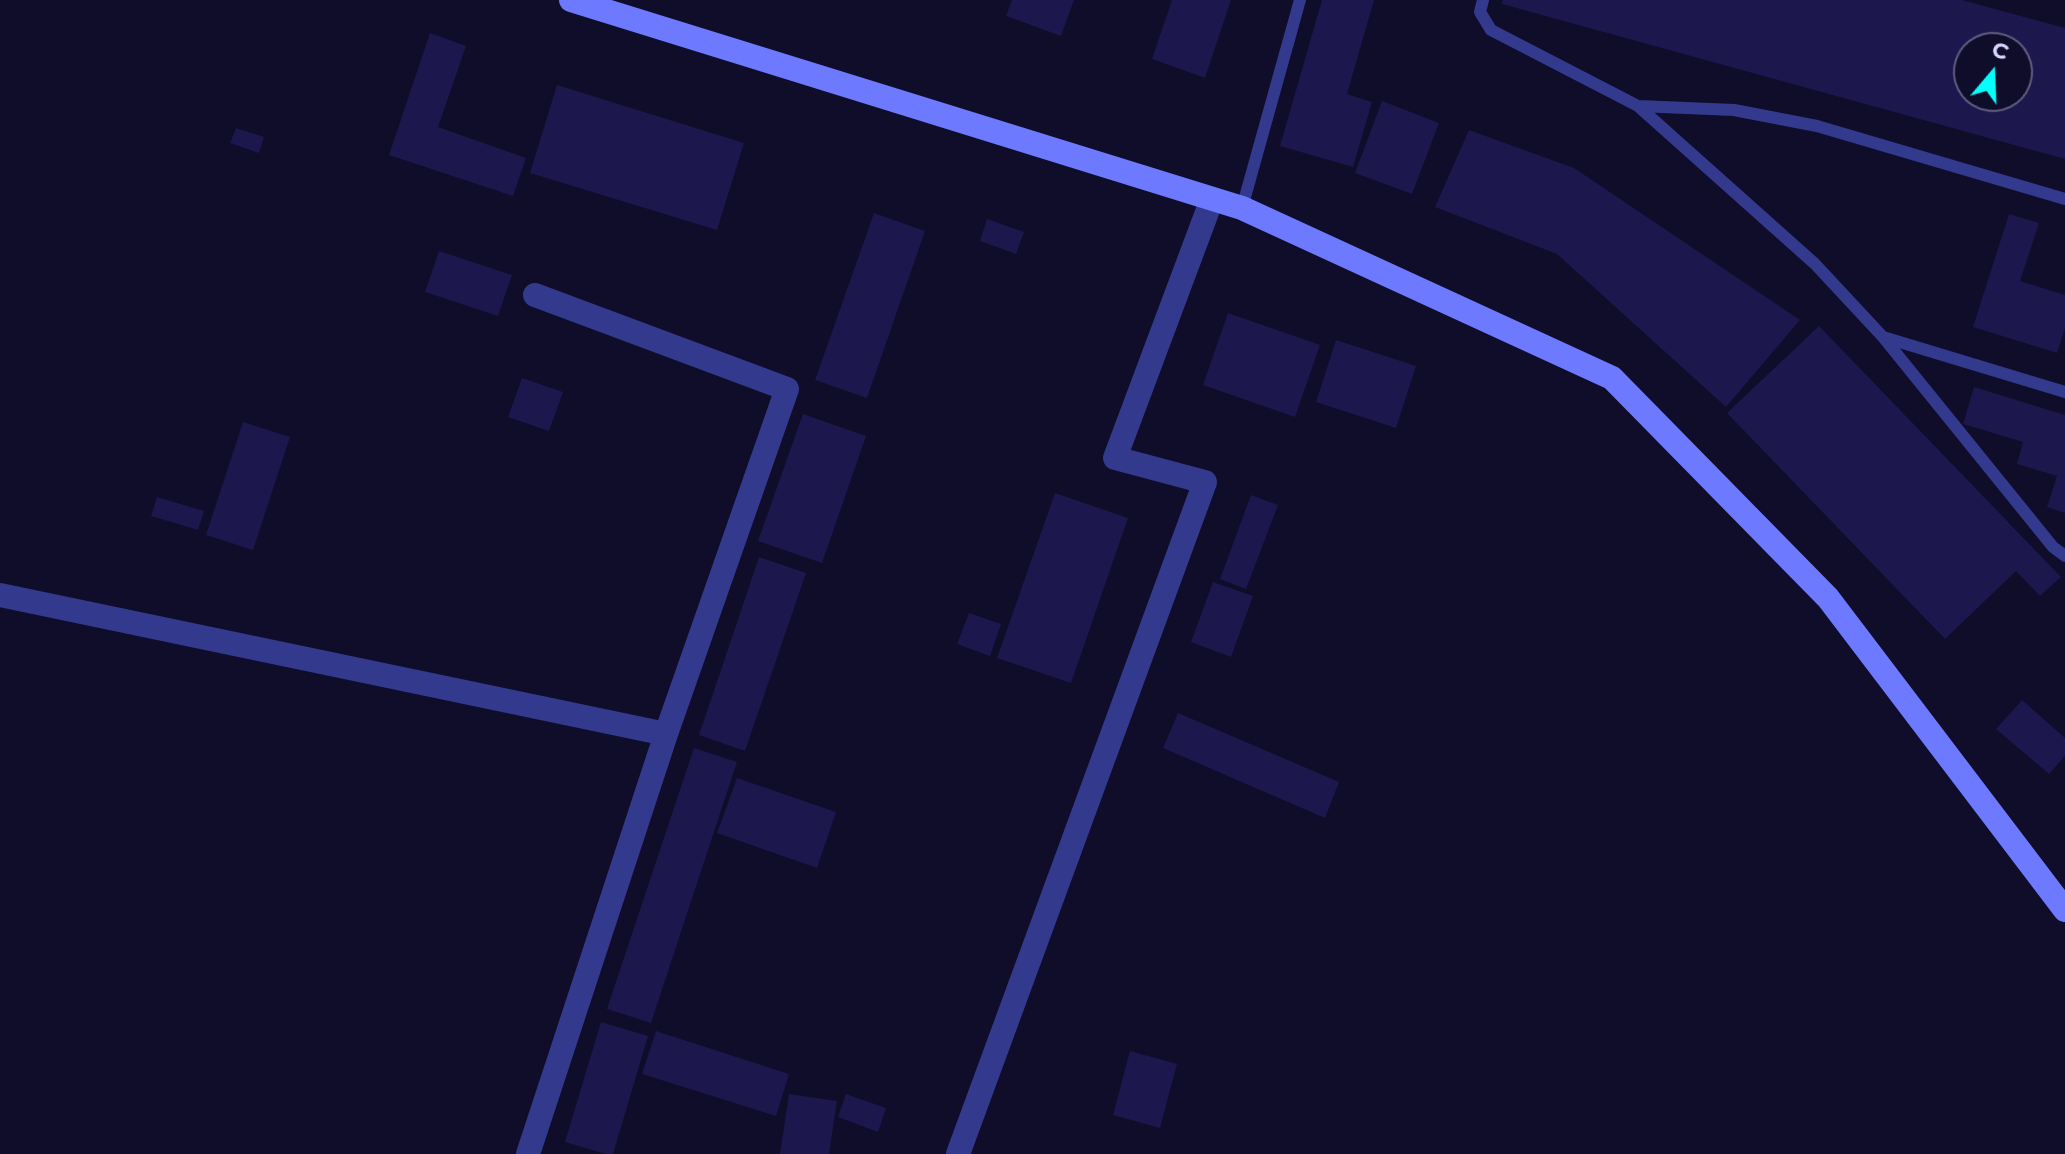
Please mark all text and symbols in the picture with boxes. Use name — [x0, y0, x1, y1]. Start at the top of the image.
north arrow — [1953, 32, 2033, 112]
text: С — [1988, 35, 2012, 66]

